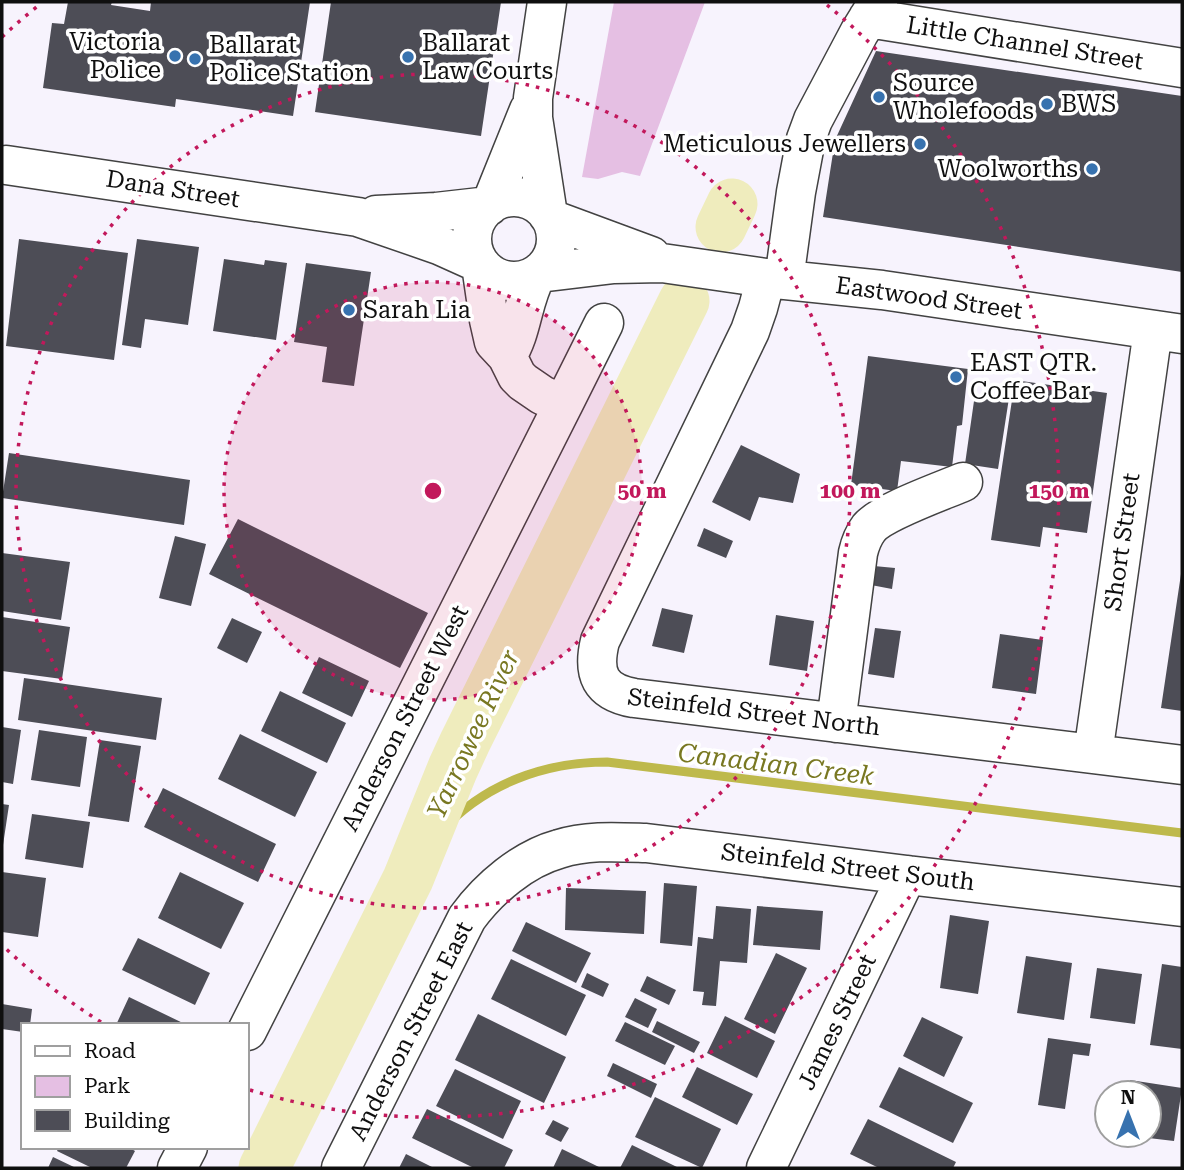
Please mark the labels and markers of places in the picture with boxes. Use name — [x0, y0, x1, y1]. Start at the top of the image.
place label: Victoria Police — [69, 28, 161, 84]
place label: Ballarat Law Courts — [422, 29, 553, 85]
place label: Ballarat Police Station — [209, 31, 370, 87]
marker: Victoria Police — [167, 48, 183, 64]
marker: Ballarat Law Courts — [400, 49, 416, 65]
marker: Ballarat Police Station — [187, 51, 203, 67]
place label: Source Wholefoods — [893, 69, 1034, 125]
marker: Source Wholefoods — [871, 89, 887, 105]
place label: BWS — [1061, 90, 1116, 118]
marker: BWS — [1039, 96, 1055, 112]
place label: Meticulous Jewellers — [663, 130, 906, 158]
marker: Meticulous Jewellers — [912, 136, 928, 152]
place label: Woolworths — [938, 155, 1078, 183]
marker: Woolworths — [1084, 161, 1100, 177]
place label: Sarah Lia — [363, 296, 471, 324]
marker: Sarah Lia — [341, 302, 357, 318]
place label: EAST QTR. Coffee Bar — [970, 349, 1097, 405]
marker: EAST QTR. Coffee Bar — [948, 369, 964, 385]
centre of rings — [421, 479, 445, 503]

